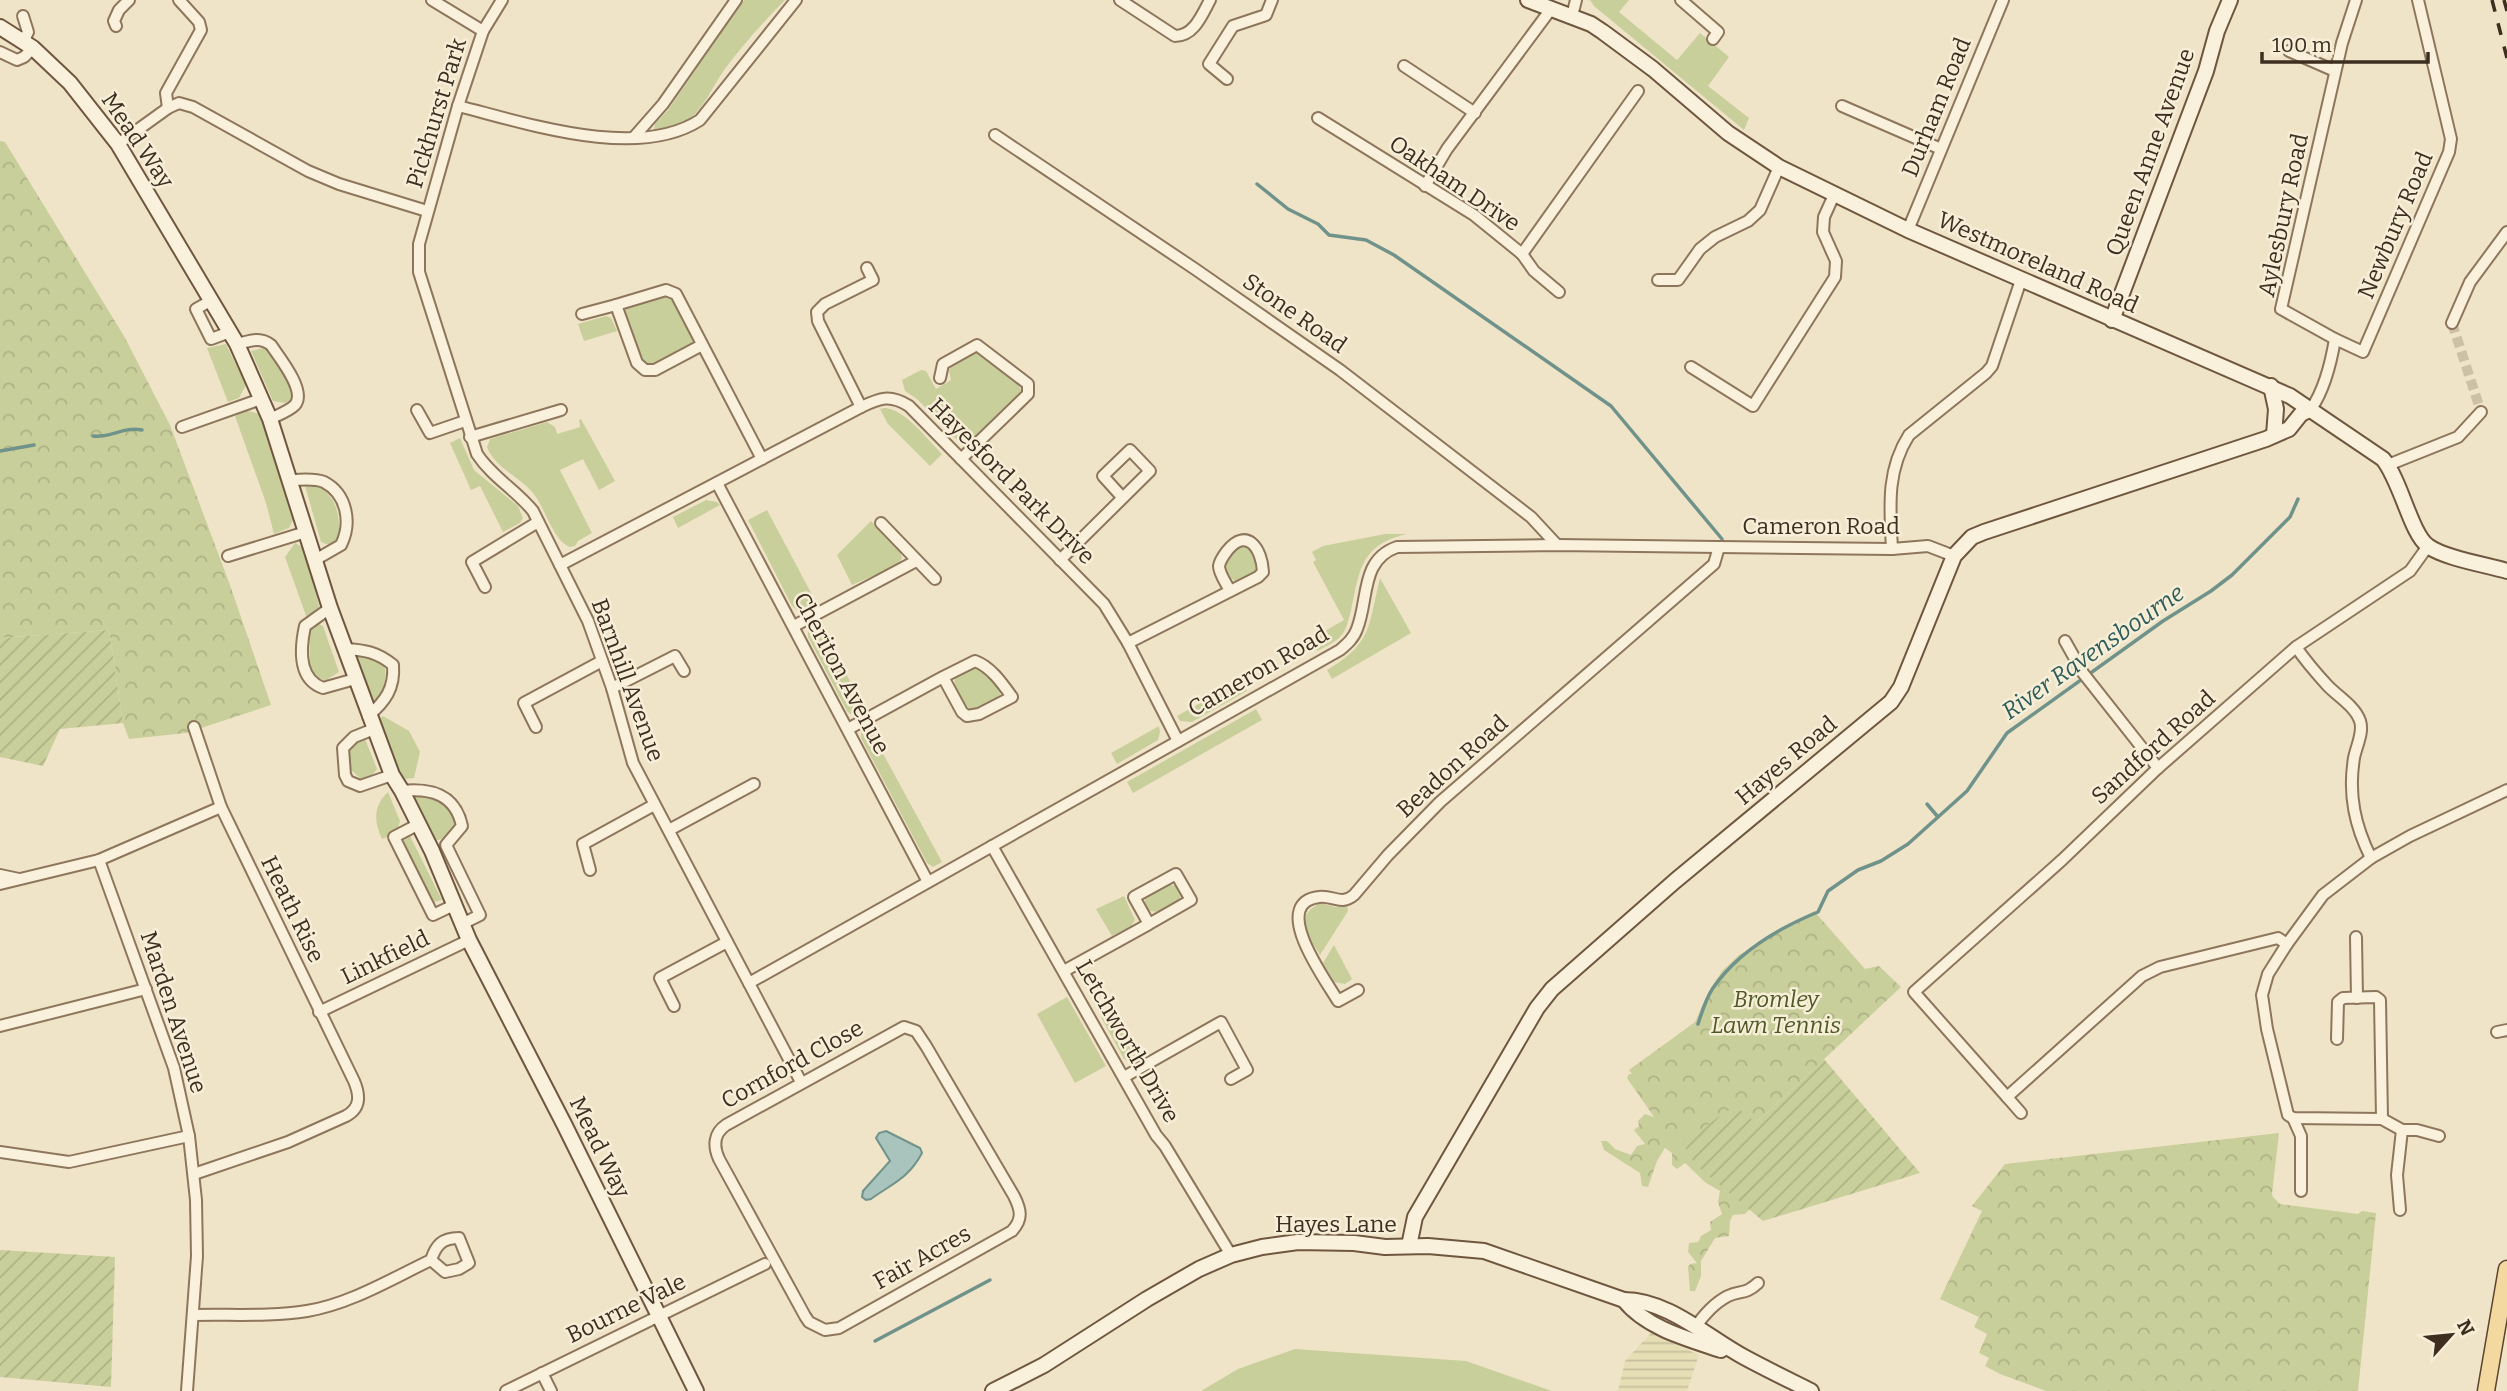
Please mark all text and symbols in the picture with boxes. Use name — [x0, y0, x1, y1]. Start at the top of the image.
scale bar — [2262, 21, 2428, 65]
text: 100 m — [2272, 32, 2332, 58]
street label: Durham Road — [1895, 33, 1977, 181]
street label: Pickhurst Park — [400, 35, 472, 191]
street label: Queen Anne Avenue — [2099, 44, 2201, 260]
street label: Mead Way — [96, 87, 181, 194]
street label: Oakham Drive — [1384, 129, 1526, 237]
street label: Aylesbury Road — [2252, 130, 2314, 299]
street label: Newbury Road — [2351, 147, 2439, 303]
street label: Westmoreland Road — [1933, 205, 2143, 319]
street label: Stone Road — [1238, 267, 1353, 359]
street label: Hayesford Park Drive — [923, 392, 1101, 570]
street label: Cameron Road — [1742, 512, 1900, 540]
water label: River Ravensbourne — [1997, 579, 2189, 725]
street label: Cheriton Avenue — [788, 587, 896, 759]
street label: Barnhill Avenue — [586, 595, 670, 765]
street label: Cameron Road — [1183, 619, 1334, 723]
street label: Sandford Road — [2085, 684, 2221, 810]
street label: Beadon Road — [1391, 709, 1514, 823]
street label: Hayes Road — [1730, 709, 1843, 810]
street label: Heath Rise — [255, 851, 331, 967]
street label: Linkfield — [336, 924, 434, 990]
street label: Marden Avenue — [135, 928, 213, 1096]
street label: Letchworth Drive — [1070, 955, 1186, 1127]
park label: Bromley Lawn Tennis — [1711, 985, 1841, 1039]
street label: Cornford Close — [716, 1013, 868, 1115]
street label: Mead Way — [563, 1092, 637, 1203]
street label: Hayes Lane — [1275, 1210, 1397, 1238]
street label: Fair Acres — [868, 1219, 976, 1295]
street label: Bourne Vale — [562, 1267, 690, 1349]
north arrow — [2416, 1300, 2486, 1370]
text: N — [2452, 1316, 2479, 1340]

